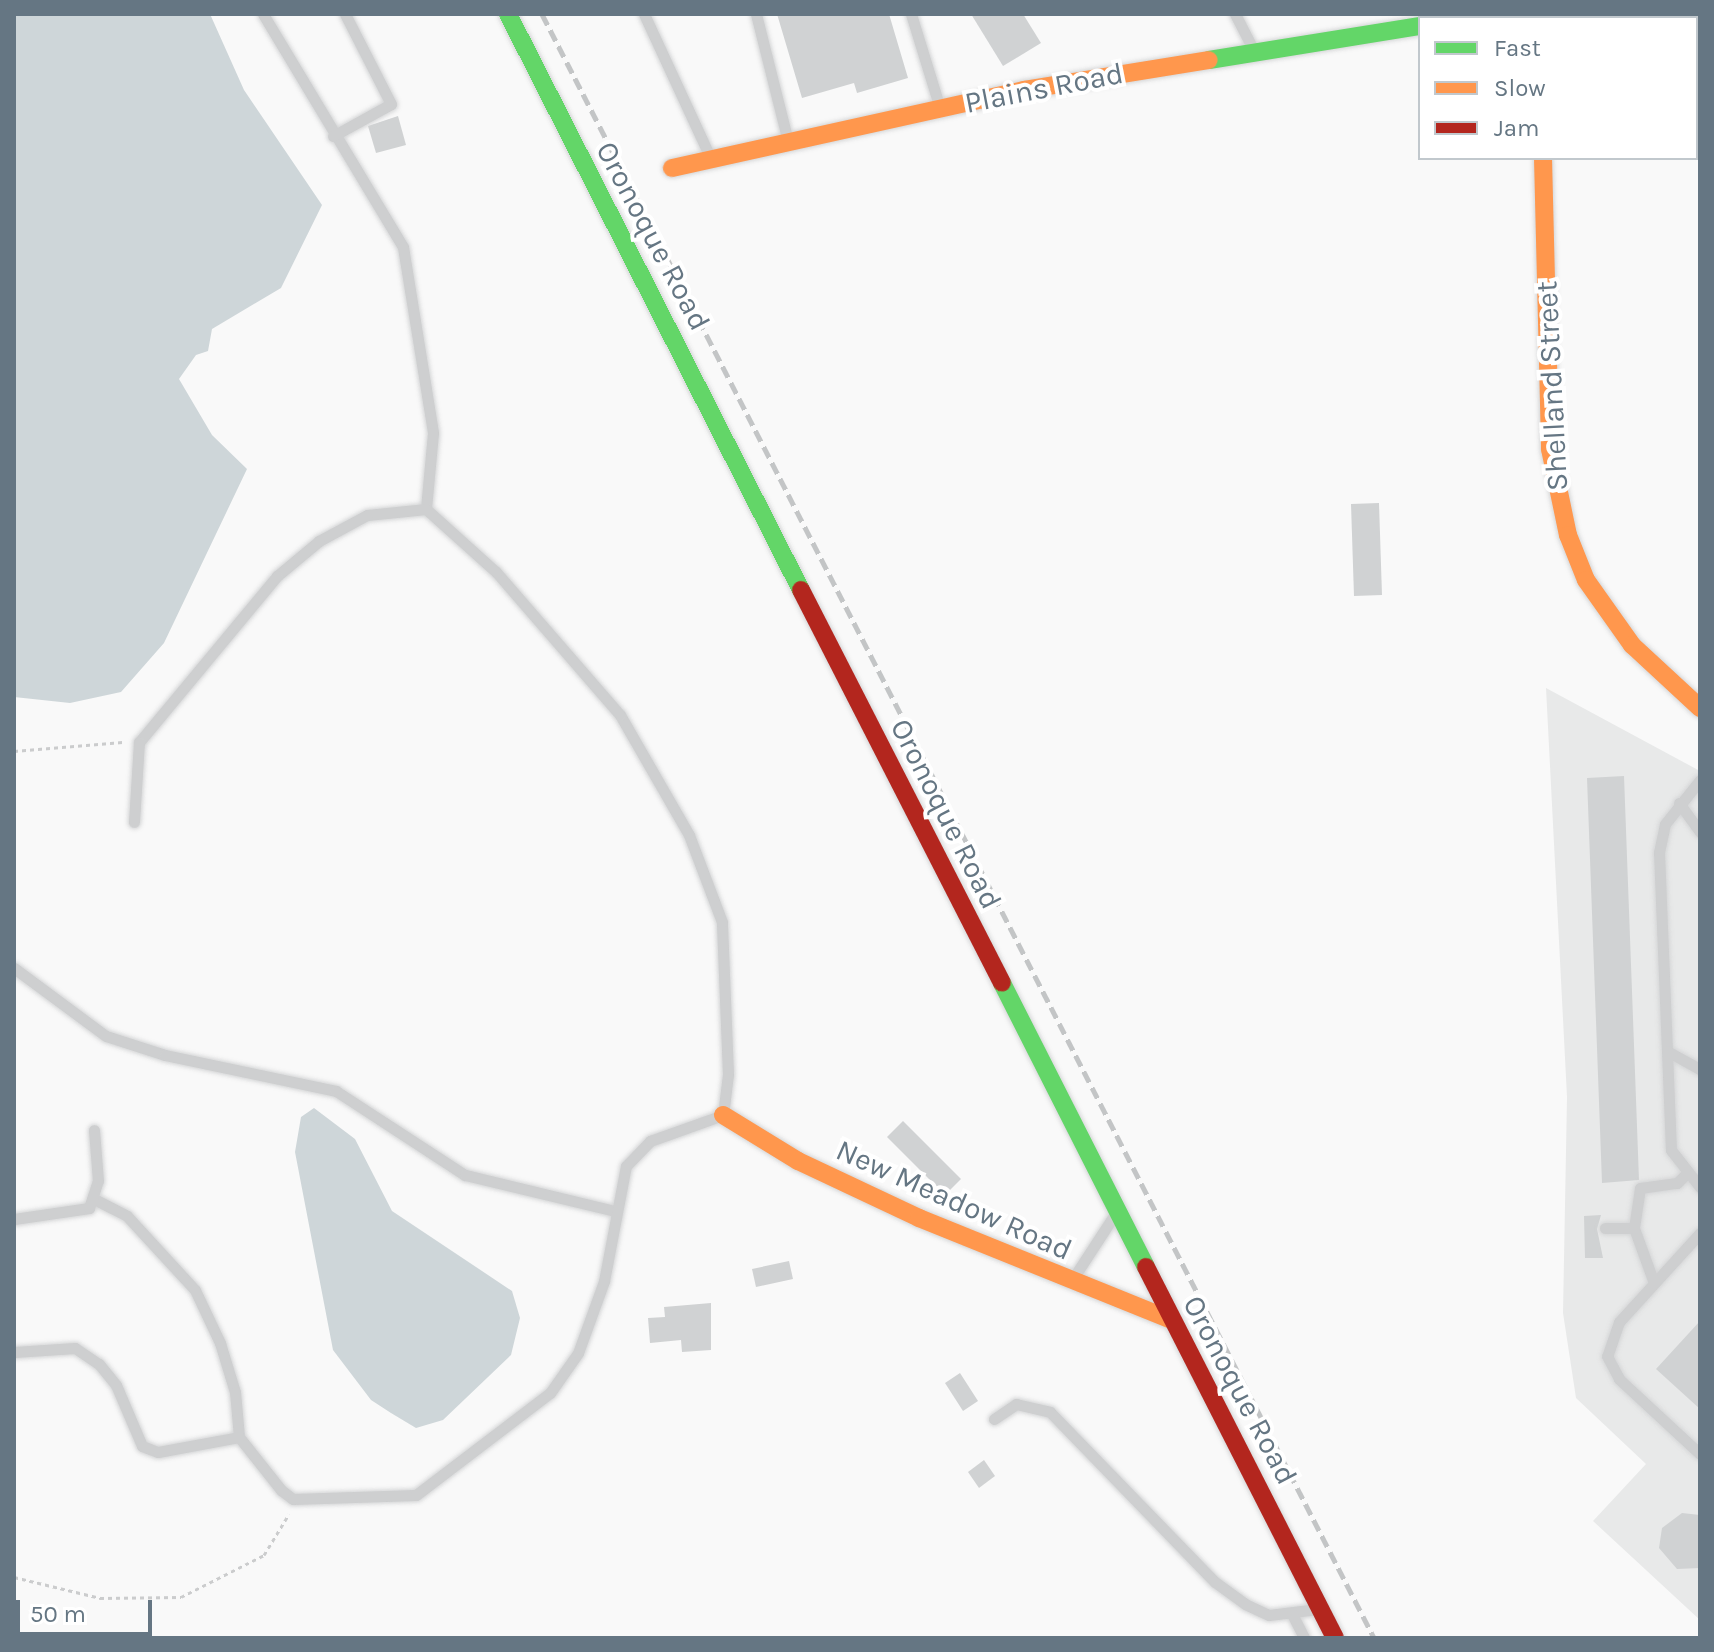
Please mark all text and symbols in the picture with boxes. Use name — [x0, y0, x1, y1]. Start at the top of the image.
legend — [1418, 16, 1698, 160]
text: Fast — [1494, 34, 1541, 62]
street label: Plains Road — [962, 55, 1126, 121]
text: Slow — [1494, 74, 1546, 102]
text: Jam — [1494, 114, 1539, 142]
street label: Oronoque Road — [588, 136, 718, 336]
street label: Shelland Street — [1529, 280, 1575, 492]
street label: Oronoque Road — [883, 713, 1009, 915]
street label: New Meadow Road — [831, 1132, 1077, 1268]
street label: Oronoque Road — [1175, 1290, 1305, 1490]
scale bar — [20, 1584, 156, 1634]
text: 50 m — [30, 1600, 86, 1628]

